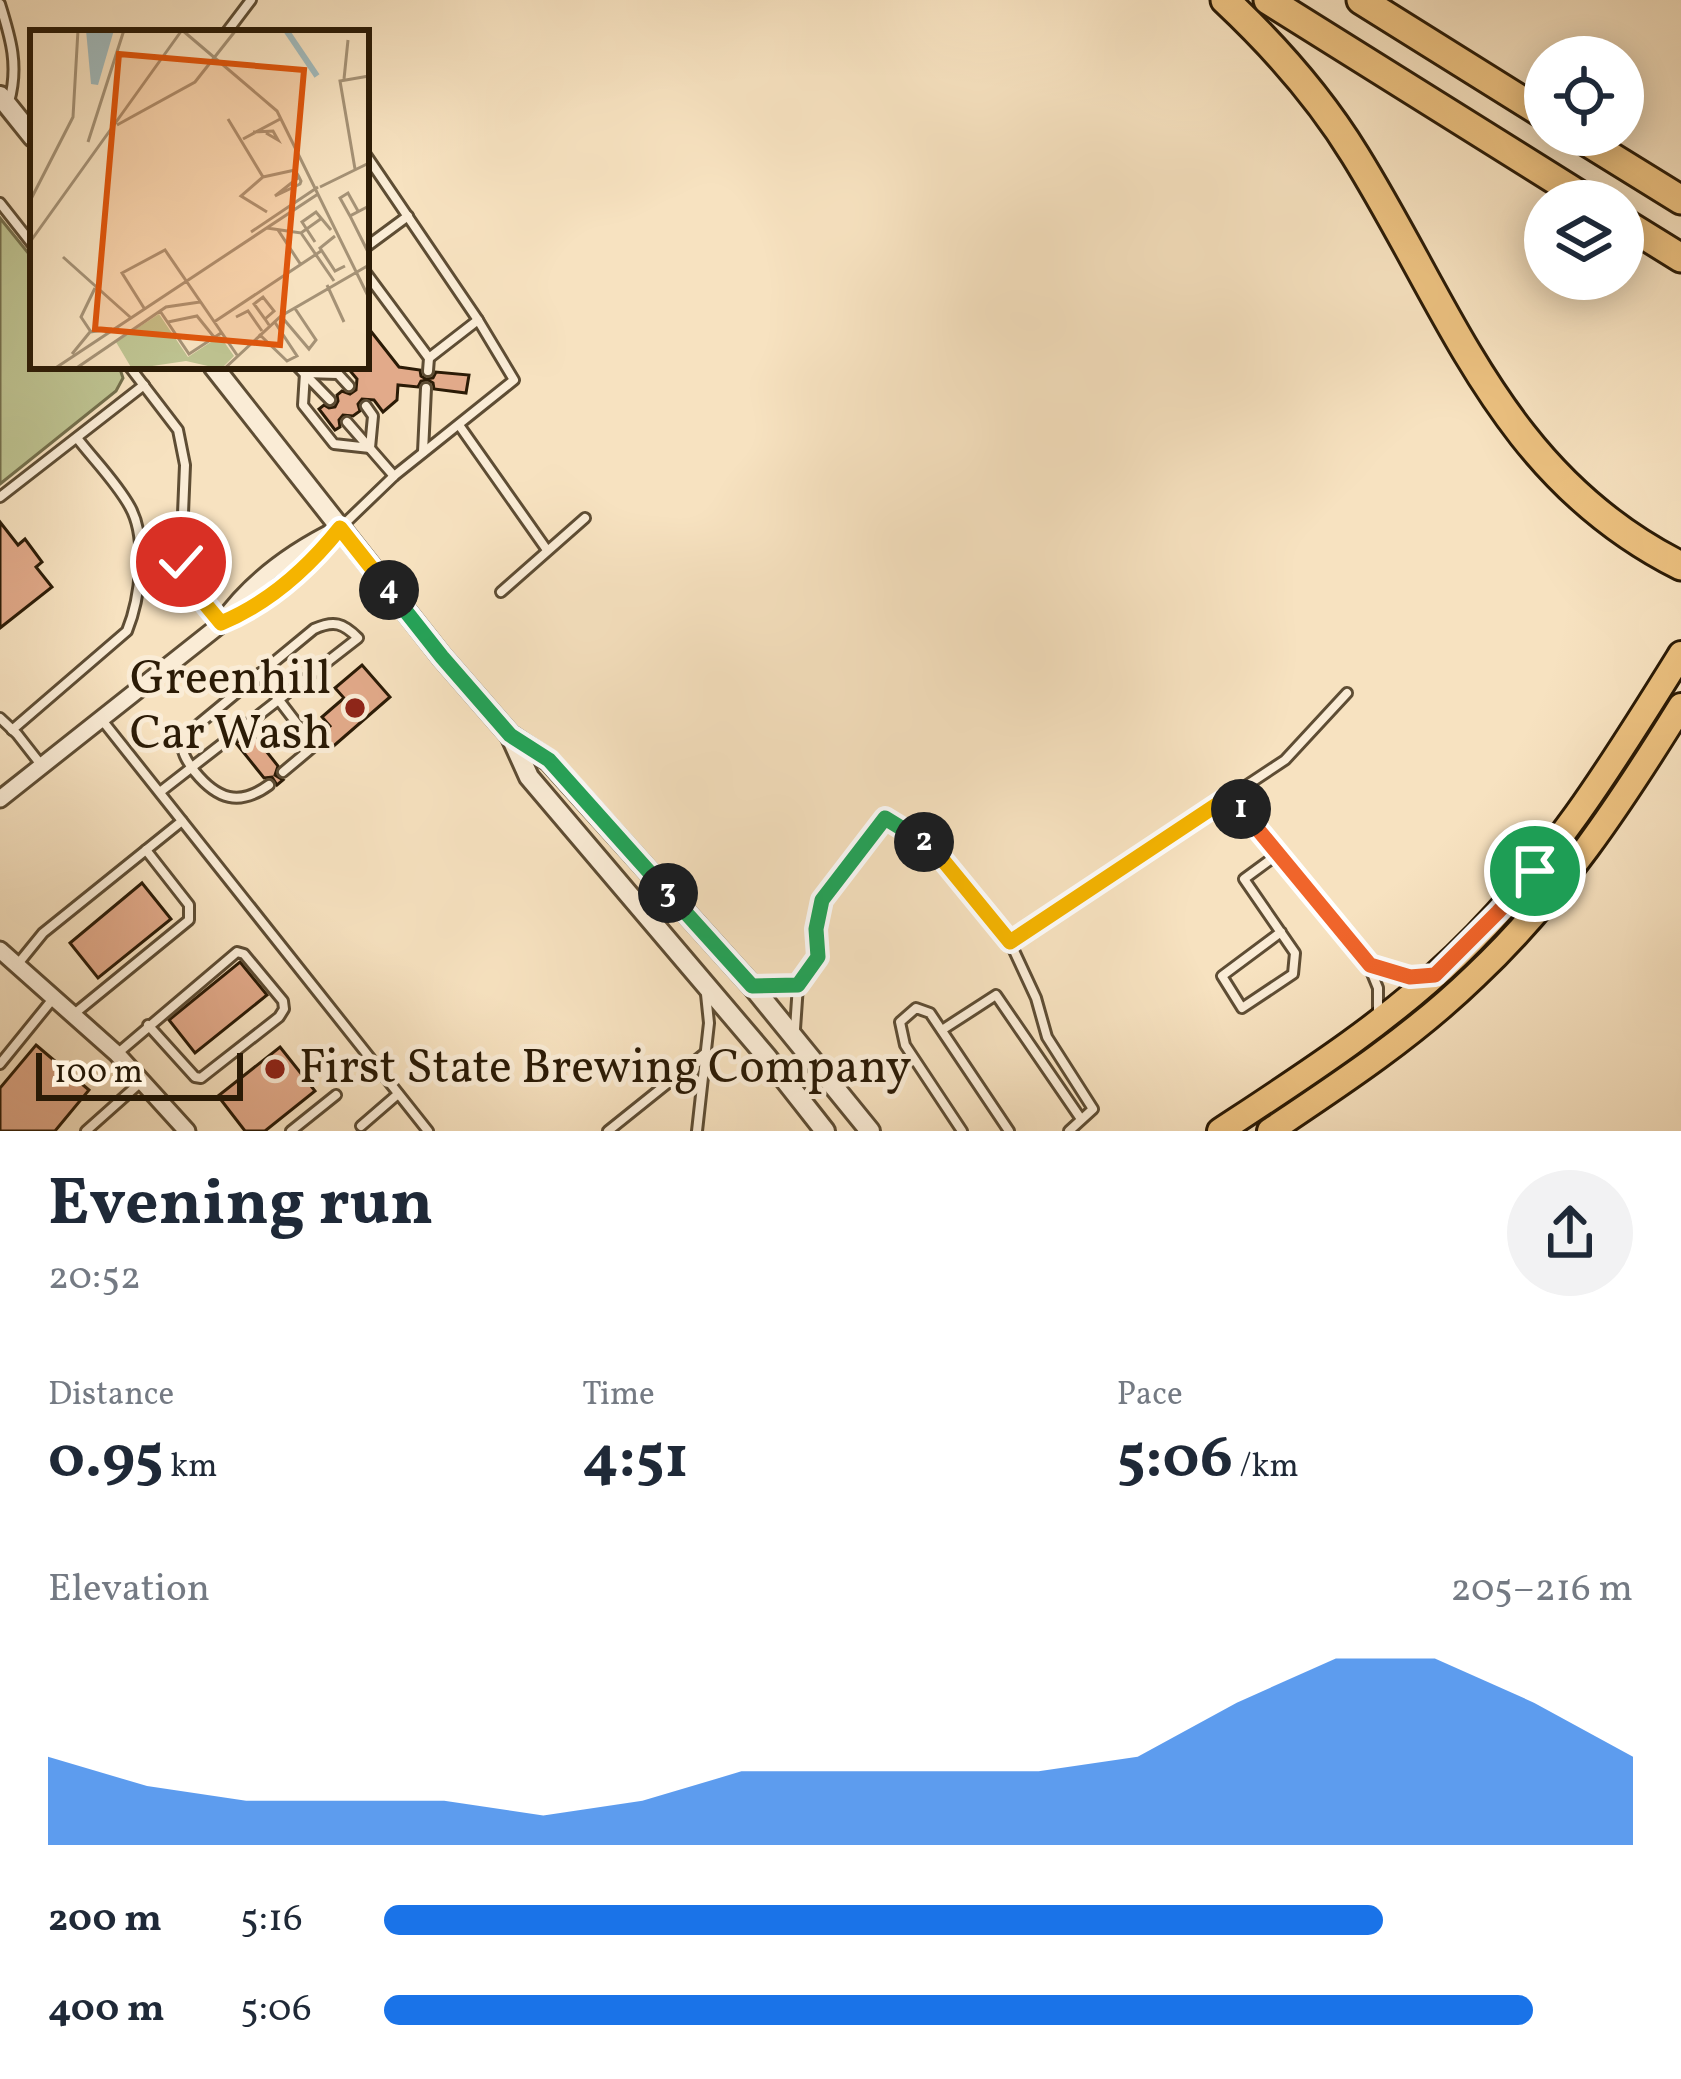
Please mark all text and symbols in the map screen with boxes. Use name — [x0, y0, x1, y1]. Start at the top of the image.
inset map — [30, 30, 369, 369]
map controls — [1524, 36, 1644, 300]
button: locate — [1524, 36, 1644, 156]
button: layers — [1524, 180, 1644, 300]
pin — [130, 511, 232, 613]
icon: check — [148, 529, 214, 595]
pin: 4 — [359, 560, 419, 620]
text: 4 — [379, 567, 399, 613]
place label: Greenhill Car Wash — [130, 647, 331, 769]
marker: Greenhill Car Wash — [342, 695, 368, 721]
pin: 1 — [1211, 779, 1271, 839]
text: 1 — [1234, 786, 1248, 832]
pin: 2 — [894, 812, 954, 872]
text: 2 — [915, 819, 933, 865]
pin — [1484, 820, 1586, 922]
icon: arrive — [1502, 838, 1568, 904]
pin: 3 — [638, 863, 698, 923]
text: 3 — [660, 870, 676, 916]
place label: First State Brewing Company — [299, 1036, 911, 1103]
scale bar — [36, 1047, 243, 1100]
text: 100 m — [54, 1051, 143, 1097]
marker: First State Brewing Company — [262, 1056, 288, 1082]
text: Evening run — [48, 1160, 434, 1252]
button: share — [1507, 1170, 1633, 1296]
text: 20:52 — [48, 1251, 141, 1305]
text: Distance — [48, 1373, 174, 1419]
text: Time — [582, 1373, 655, 1419]
text: Pace — [1117, 1373, 1183, 1419]
text: 0.95 — [48, 1419, 164, 1502]
text: 4:51 — [582, 1419, 689, 1502]
text: 5:06 — [1117, 1419, 1233, 1502]
text: km — [164, 1445, 218, 1491]
text: /km — [1233, 1445, 1299, 1491]
text: Elevation — [48, 1563, 210, 1617]
text: 205–216 m — [1450, 1563, 1633, 1617]
text: 200 m — [48, 1893, 162, 1947]
text: 5:16 — [240, 1893, 303, 1947]
text: 400 m — [48, 1983, 165, 2037]
text: 5:06 — [240, 1983, 312, 2037]

